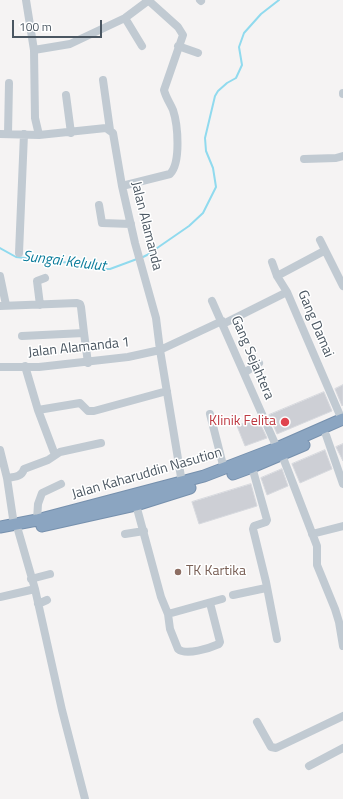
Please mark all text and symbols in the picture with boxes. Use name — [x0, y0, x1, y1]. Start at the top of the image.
scale bar — [14, 12, 104, 38]
text: 100 m — [19, 17, 52, 36]
street label: Jalan Alamanda — [127, 180, 165, 272]
water label: Sungai Kelulut — [21, 248, 107, 276]
street label: Gang Damai — [293, 288, 337, 360]
street label: Gang Sejahtera — [227, 314, 277, 402]
street label: Jalan Alamanda 1 — [27, 334, 131, 362]
place label: Klinik Felita — [209, 414, 276, 430]
marker: Klinik Felita — [279, 416, 291, 428]
street label: Jalan Kaharuddin Nasution — [70, 444, 224, 504]
place label: TK Kartika — [186, 564, 246, 580]
marker: TK Kartika — [173, 567, 183, 577]

